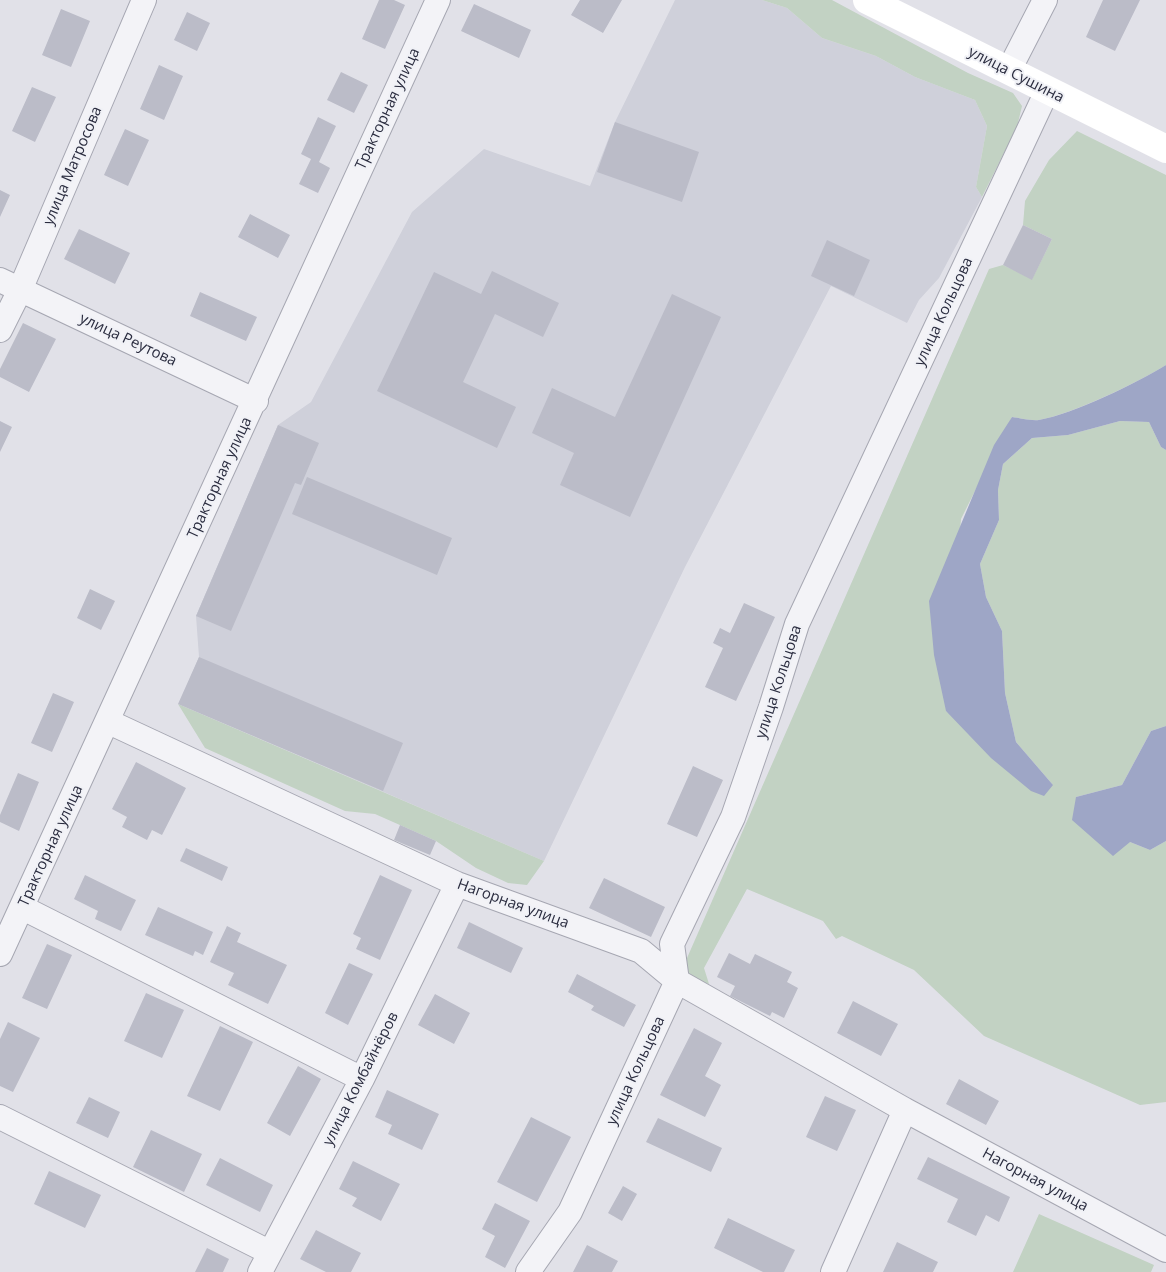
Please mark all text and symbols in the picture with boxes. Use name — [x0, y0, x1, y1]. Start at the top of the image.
street label: улица Сушина — [965, 43, 1067, 107]
street label: Тракторная улица — [352, 45, 424, 173]
street label: улица Матросова — [40, 104, 106, 228]
street label: улица Кольцова — [911, 255, 977, 369]
street label: улица Реутова — [77, 310, 179, 370]
street label: Тракторная улица — [184, 414, 256, 542]
street label: улица Кольцова — [752, 623, 806, 741]
street label: Тракторная улица — [15, 782, 87, 910]
street label: Нагорная улица — [455, 875, 571, 933]
street label: улица Комбайнёров — [319, 1009, 403, 1149]
street label: улица Кольцова — [603, 1014, 669, 1128]
street label: Нагорная улица — [979, 1144, 1091, 1216]

